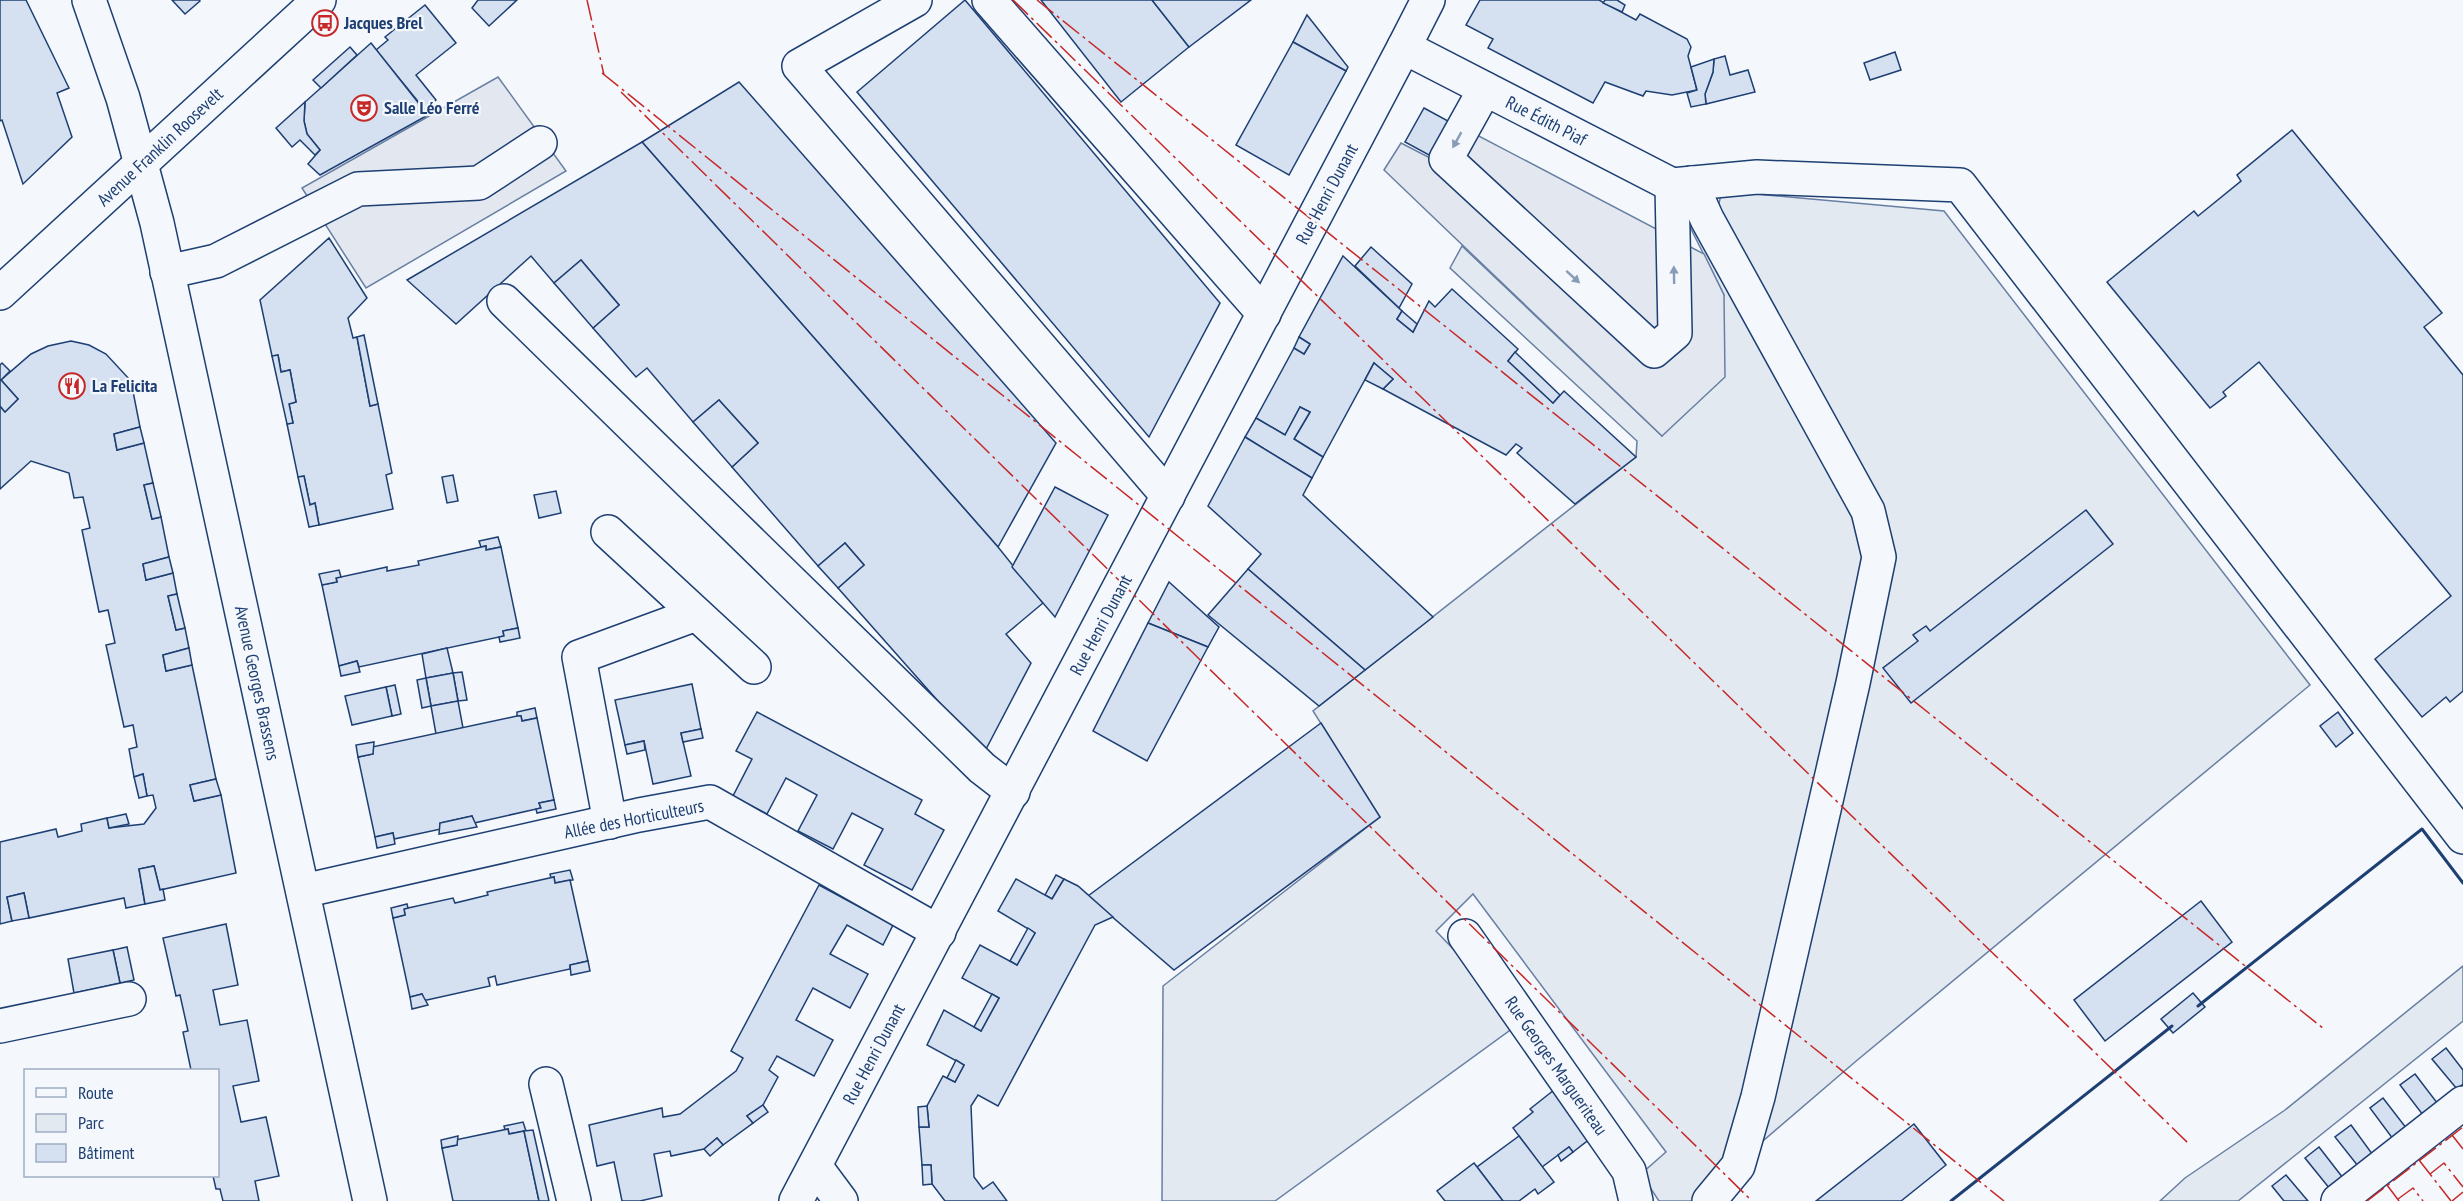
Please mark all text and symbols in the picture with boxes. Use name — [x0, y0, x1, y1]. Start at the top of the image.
bus stop icon: Jacques Brel — [310, 8, 340, 38]
place label: Jacques Brel — [343, 11, 423, 34]
street label: Avenue Franklin Roosevelt — [92, 82, 227, 211]
street label: Rue Édith Piaf — [1502, 90, 1592, 151]
theatre icon: Salle Léo Ferré — [349, 93, 379, 123]
place label: Salle Léo Ferré — [384, 96, 480, 119]
one-way arrow — [1452, 132, 1462, 149]
street label: Rue Henri Dunant — [1290, 140, 1363, 248]
one-way arrow — [1669, 266, 1679, 285]
one-way arrow — [1566, 270, 1581, 284]
restaurant icon: La Felicita — [57, 371, 87, 401]
place label: La Felicita — [92, 374, 157, 397]
street label: Rue Henri Dunant — [1064, 571, 1137, 679]
street label: Avenue Georges Brassens — [230, 603, 285, 762]
street label: Allée des Horticulteurs — [562, 794, 706, 843]
street label: Rue Georges Margueriteau — [1500, 992, 1613, 1140]
street label: Rue Henri Dunant — [837, 1000, 910, 1108]
legend — [24, 1069, 219, 1177]
text: Route — [78, 1081, 114, 1104]
text: Parc — [78, 1111, 105, 1134]
text: Bâtiment — [78, 1141, 135, 1164]

